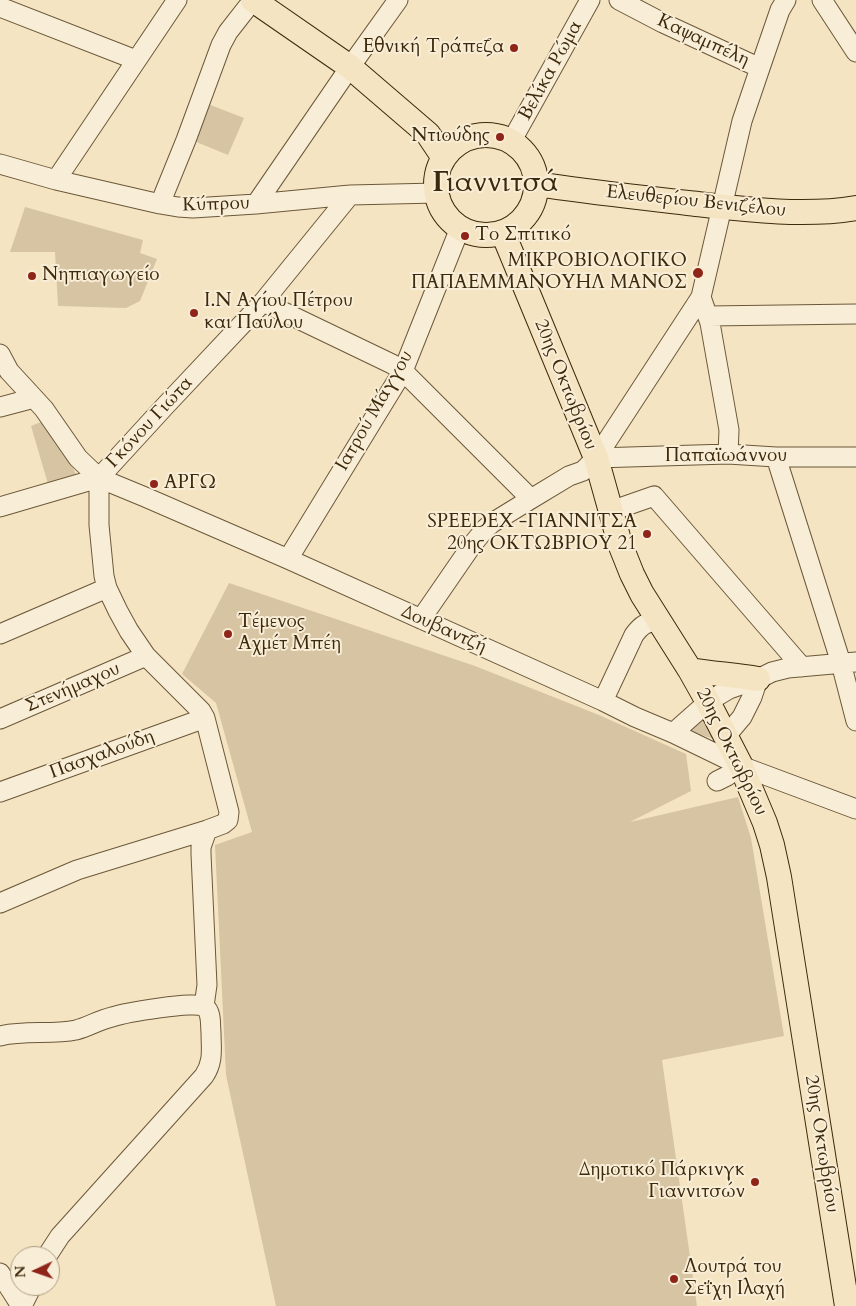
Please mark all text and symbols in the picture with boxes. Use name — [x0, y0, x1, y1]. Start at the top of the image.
street label: Καψαμπέλη — [653, 10, 753, 72]
street label: Βελίκα Ρώμα — [514, 17, 588, 125]
place label: Εθνική Τράπεζα — [362, 37, 504, 59]
marker: Εθνική Τράπεζα — [508, 42, 520, 54]
place label: Ντιούδης — [411, 126, 490, 148]
marker: Ντιούδης — [494, 131, 506, 143]
district label: Γιαννιτσά — [432, 167, 560, 201]
street label: Ελευθερίου Βενιζέλου — [605, 181, 787, 223]
street label: Κύπρου — [182, 192, 250, 218]
place label: Το Σπιτικό — [475, 225, 571, 247]
marker: Το Σπιτικό — [459, 230, 471, 242]
place label: ΜΙΚΡΟΒΙΟΛΟΓΙΚΟ ΠΑΠΑΕΜΜΑΝΟΥΗΛ ΜΑΝΟΣ — [411, 251, 687, 295]
place label: Νηπιαγωγείο — [42, 265, 160, 287]
marker: ΜΙΚΡΟΒΙΟΛΟΓΙΚΟ ΠΑΠΑΕΜΜΑΝΟΥΗΛ ΜΑΝΟΣ — [691, 266, 705, 280]
marker: Νηπιαγωγείο — [26, 270, 38, 282]
place label: Ι.Ν Αγίου Πέτρου και Παύλου — [204, 291, 353, 335]
marker: Ι.Ν Αγίου Πέτρου και Παύλου — [188, 307, 200, 319]
street label: 20ης Οκτωβρίου — [528, 316, 602, 454]
street label: Ιατρού Μάγγου — [331, 347, 419, 475]
street label: Γκόνου Γιώτα — [102, 373, 198, 473]
street label: Παπαϊωάννου — [665, 446, 787, 468]
place label: ΑΡΓΩ — [164, 473, 216, 495]
marker: ΑΡΓΩ — [148, 478, 160, 490]
place label: SPEEDEX -ΓΙΑΝΝΙΤΣΑ 20ης ΟΚΤΩΒΡΙΟΥ 21 — [427, 512, 637, 556]
marker: SPEEDEX -ΓΙΑΝΝΙΤΣΑ 20ης ΟΚΤΩΒΡΙΟΥ 21 — [641, 528, 653, 540]
street label: Δουβαντζή — [397, 601, 491, 659]
place label: Τέμενος Αχμέτ Μπέη — [238, 612, 341, 656]
marker: Τέμενος Αχμέτ Μπέη — [222, 628, 234, 640]
street label: Στενήμαχου — [22, 658, 124, 718]
street label: 20ης Οκτωβρίου — [690, 685, 772, 819]
street label: Πασχαλούδη — [47, 726, 157, 784]
street label: 20ης Οκτωβρίου — [799, 1074, 843, 1214]
place label: Δημοτικό Πάρκινγκ Γιαννιτσών — [579, 1160, 745, 1204]
marker: Δημοτικό Πάρκινγκ Γιαννιτσών — [749, 1176, 761, 1188]
north arrow — [10, 1246, 60, 1296]
place label: Λουτρά του Σεΐχη Ιλαχή — [684, 1257, 786, 1301]
text: N — [11, 1265, 30, 1278]
marker: Λουτρά του Σεΐχη Ιλαχή — [668, 1273, 680, 1285]

